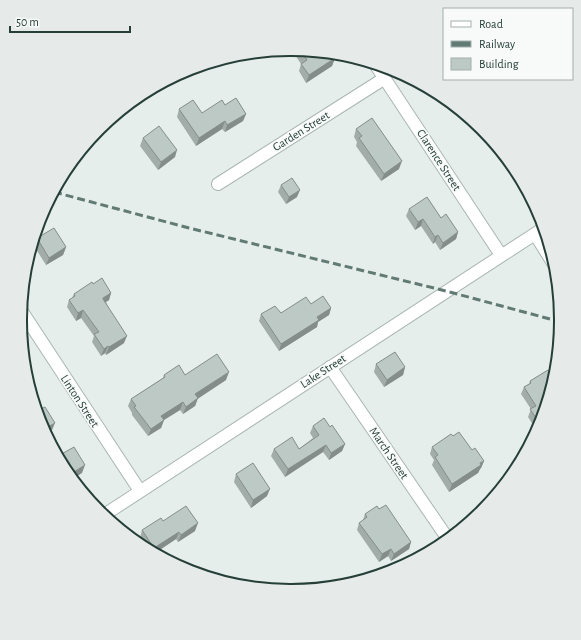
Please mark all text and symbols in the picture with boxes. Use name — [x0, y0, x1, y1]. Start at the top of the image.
scale bar — [10, 8, 130, 34]
legend — [443, 8, 573, 80]
text: 50 m — [16, 16, 39, 28]
text: Road — [479, 18, 503, 30]
text: Railway — [479, 38, 515, 51]
text: Building — [479, 58, 519, 70]
street label: Garden Street — [270, 109, 332, 153]
street label: Clarence Street — [415, 127, 463, 193]
street label: Lake Street — [298, 352, 348, 390]
street label: Linton Street — [59, 373, 101, 430]
street label: March Street — [367, 425, 411, 481]

